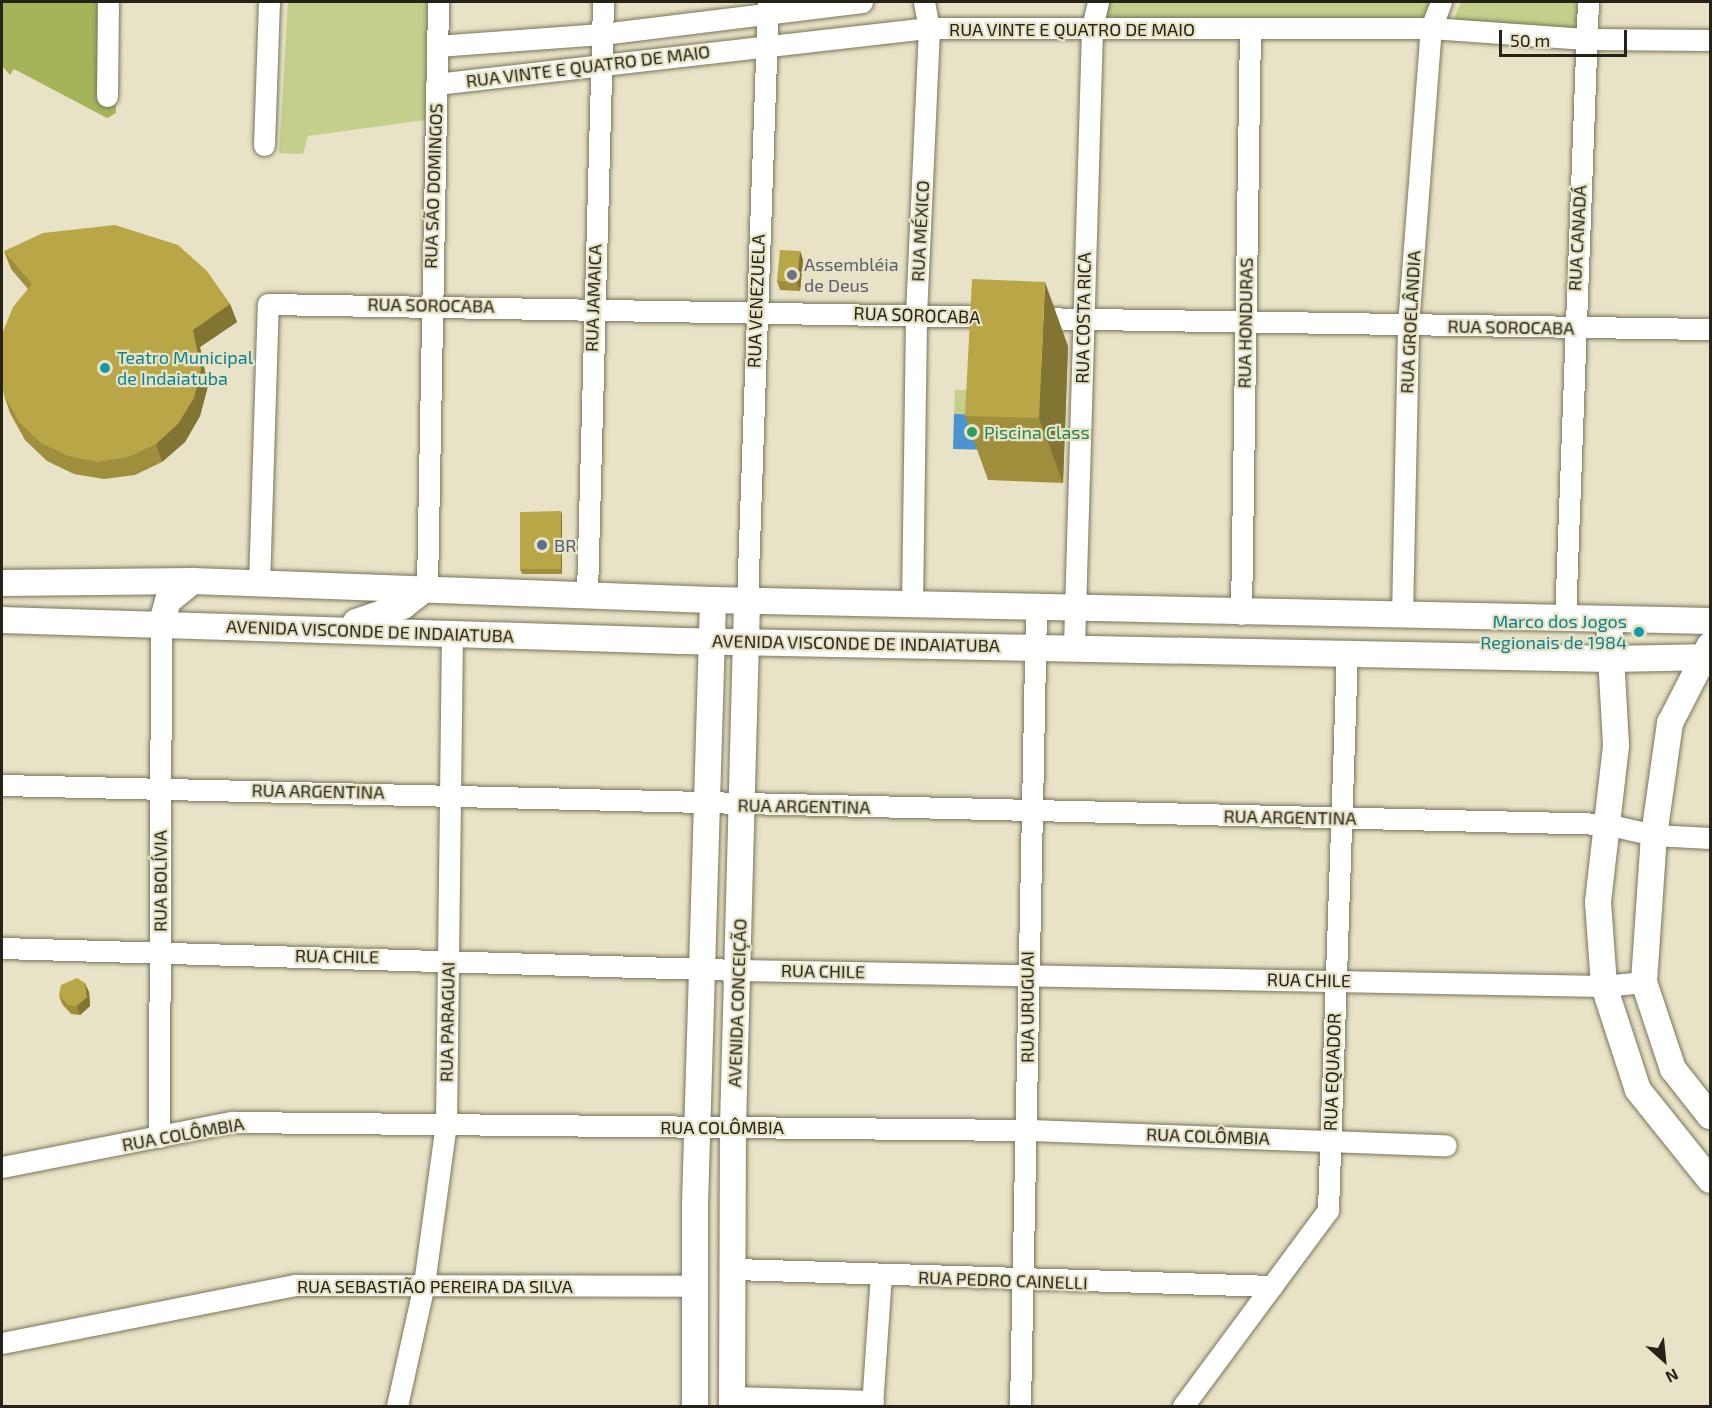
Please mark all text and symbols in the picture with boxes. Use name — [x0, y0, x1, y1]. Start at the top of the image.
street label: RUA VINTE E QUATRO DE MAIO — [949, 18, 1195, 40]
scale bar — [1502, 18, 1630, 56]
text: 50 m — [1510, 29, 1550, 51]
street label: RUA VINTE E QUATRO DE MAIO — [464, 40, 712, 92]
street label: RUA SÃO DOMINGOS — [419, 103, 447, 269]
street label: RUA MÉXICO — [907, 180, 933, 282]
street label: RUA CANADÁ — [1563, 184, 1591, 292]
street label: RUA VENEZUELA — [743, 233, 769, 369]
street label: RUA JAMAICA — [580, 243, 606, 353]
street label: RUA GROELÂNDIA — [1395, 250, 1425, 394]
street label: RUA COSTA RICA — [1071, 252, 1095, 384]
place label: Assembléia de Deus — [804, 254, 899, 296]
street label: RUA HONDURAS — [1233, 257, 1257, 389]
marker: Assembléia de Deus — [785, 268, 799, 282]
street label: RUA SOROCABA — [367, 293, 495, 317]
street label: RUA SOROCABA — [853, 302, 981, 328]
street label: RUA SOROCABA — [1447, 315, 1575, 339]
place label: Teatro Municipal de Indaiatuba — [117, 347, 253, 389]
marker: Teatro Municipal de Indaiatuba — [98, 361, 112, 375]
place label: Piscina Class — [984, 421, 1090, 443]
marker: Piscina Class — [965, 425, 979, 439]
place label: BR — [554, 534, 576, 556]
marker: BR — [535, 538, 549, 552]
place label: Marco dos Jogos Regionais de 1984 — [1480, 611, 1627, 654]
street label: AVENIDA VISCONDE DE INDAIATUBA — [225, 615, 515, 647]
marker: Marco dos Jogos Regionais de 1984 — [1632, 625, 1646, 639]
street label: AVENIDA VISCONDE DE INDAIATUBA — [711, 630, 1001, 656]
street label: RUA ARGENTINA — [251, 779, 385, 803]
street label: RUA ARGENTINA — [737, 794, 871, 818]
street label: RUA ARGENTINA — [1223, 805, 1357, 829]
street label: RUA BOLÍVIA — [149, 830, 171, 932]
street label: AVENIDA CONCEIÇÃO — [723, 918, 751, 1088]
street label: RUA CHILE — [295, 944, 379, 968]
street label: RUA URUGUAI — [1016, 951, 1038, 1063]
street label: RUA CHILE — [781, 959, 865, 983]
street label: RUA PARAGUAI — [435, 961, 459, 1083]
street label: RUA CHILE — [1267, 968, 1351, 992]
street label: RUA EQUADOR — [1319, 1012, 1345, 1132]
street label: RUA COLÔMBIA — [120, 1113, 246, 1155]
street label: RUA COLÔMBIA — [660, 1116, 784, 1138]
street label: RUA COLÔMBIA — [1146, 1123, 1270, 1149]
street label: RUA PEDRO CAINELLI — [918, 1266, 1088, 1294]
street label: RUA SEBASTIÃO PEREIRA DA SILVA — [296, 1275, 574, 1297]
north arrow — [1634, 1330, 1694, 1390]
text: N — [1663, 1365, 1682, 1388]

